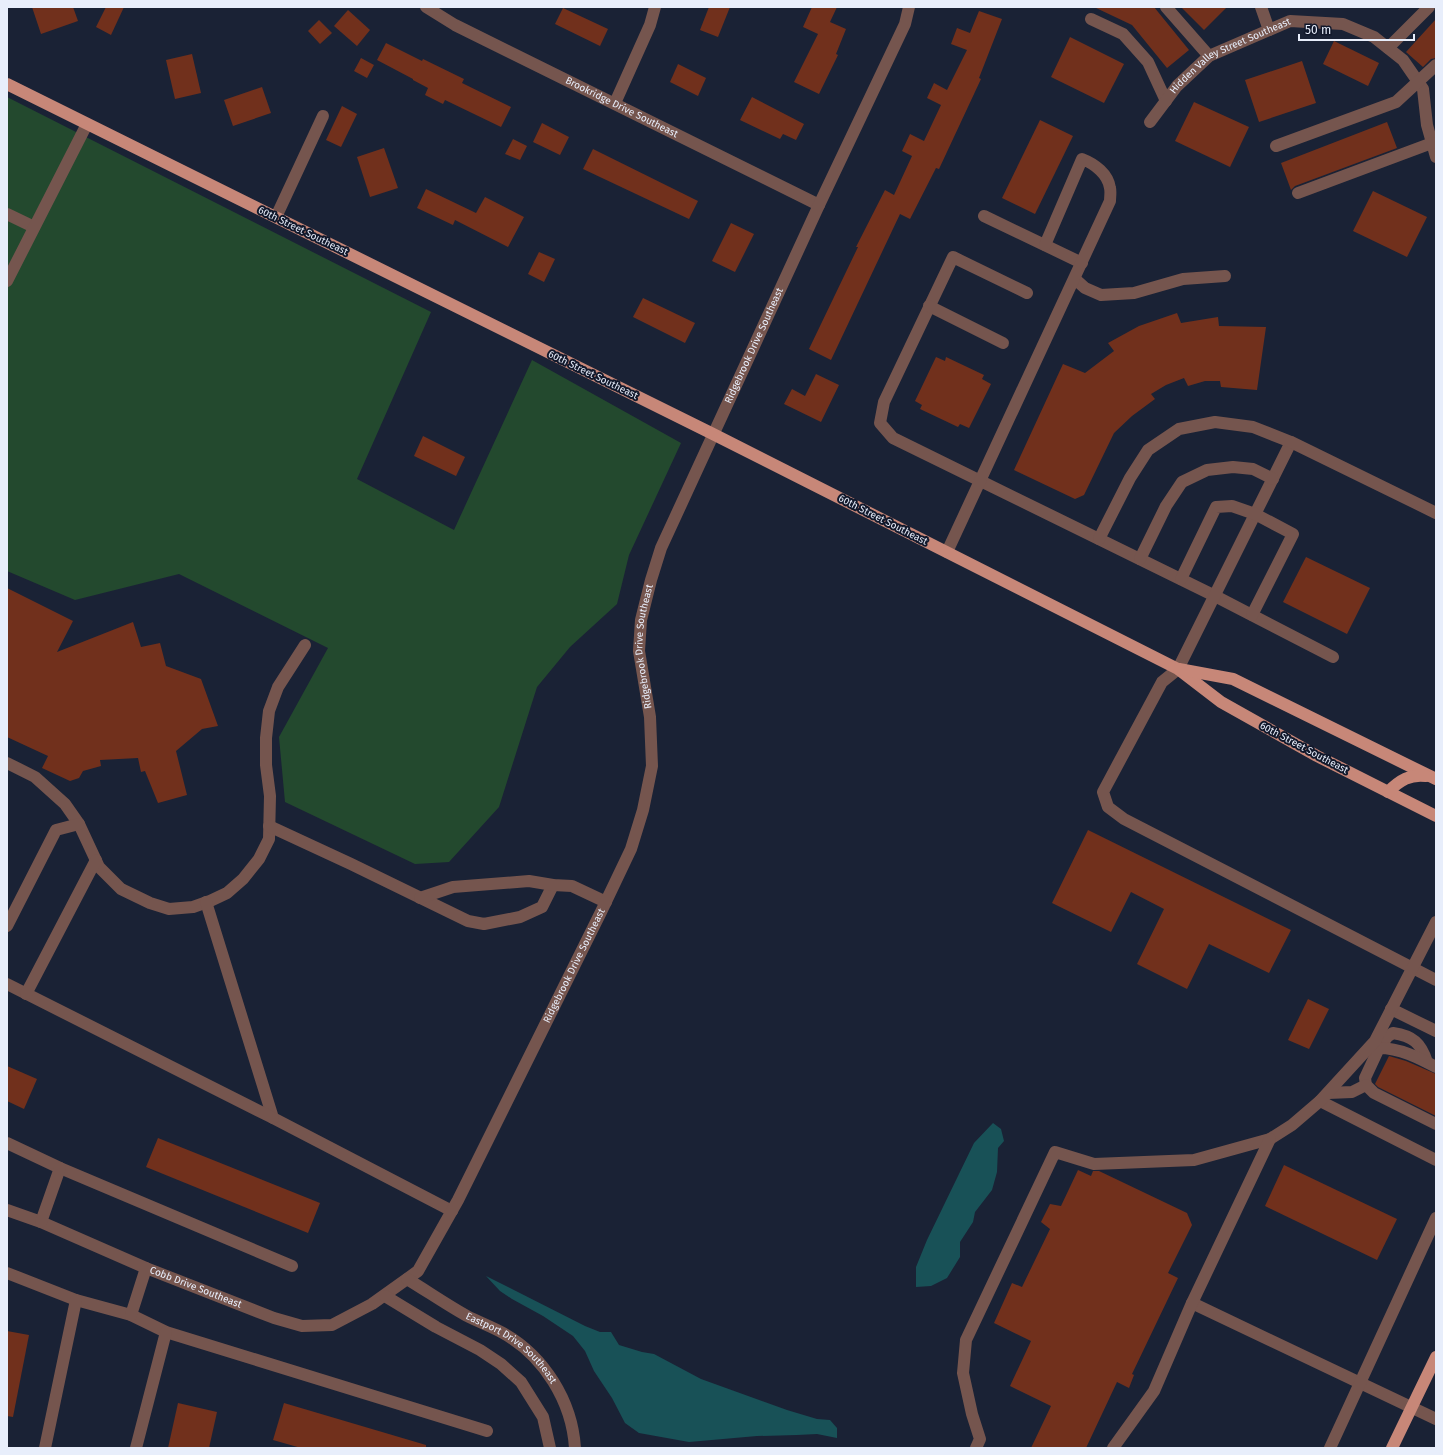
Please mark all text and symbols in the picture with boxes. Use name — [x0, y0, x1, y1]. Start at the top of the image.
street label: Hidden Valley Street Southeast — [1167, 15, 1293, 96]
scale bar — [1299, 16, 1414, 42]
text: 50 m — [1305, 23, 1331, 37]
street label: Brookridge Drive Southeast — [563, 75, 680, 140]
street label: 60th Street Southeast — [256, 204, 350, 258]
street label: Ridgebrook Drive Southeast — [722, 286, 786, 406]
street label: 60th Street Southeast — [546, 348, 640, 402]
street label: 60th Street Southeast — [836, 492, 930, 548]
street label: Ridgebrook Drive Southeast — [633, 583, 656, 710]
street label: 60th Street Southeast — [1258, 720, 1351, 777]
street label: Ridgebrook Drive Southeast — [541, 906, 608, 1025]
street label: Cobb Drive Southeast — [148, 1264, 244, 1311]
street label: Eastport Drive Southeast — [464, 1310, 559, 1386]

